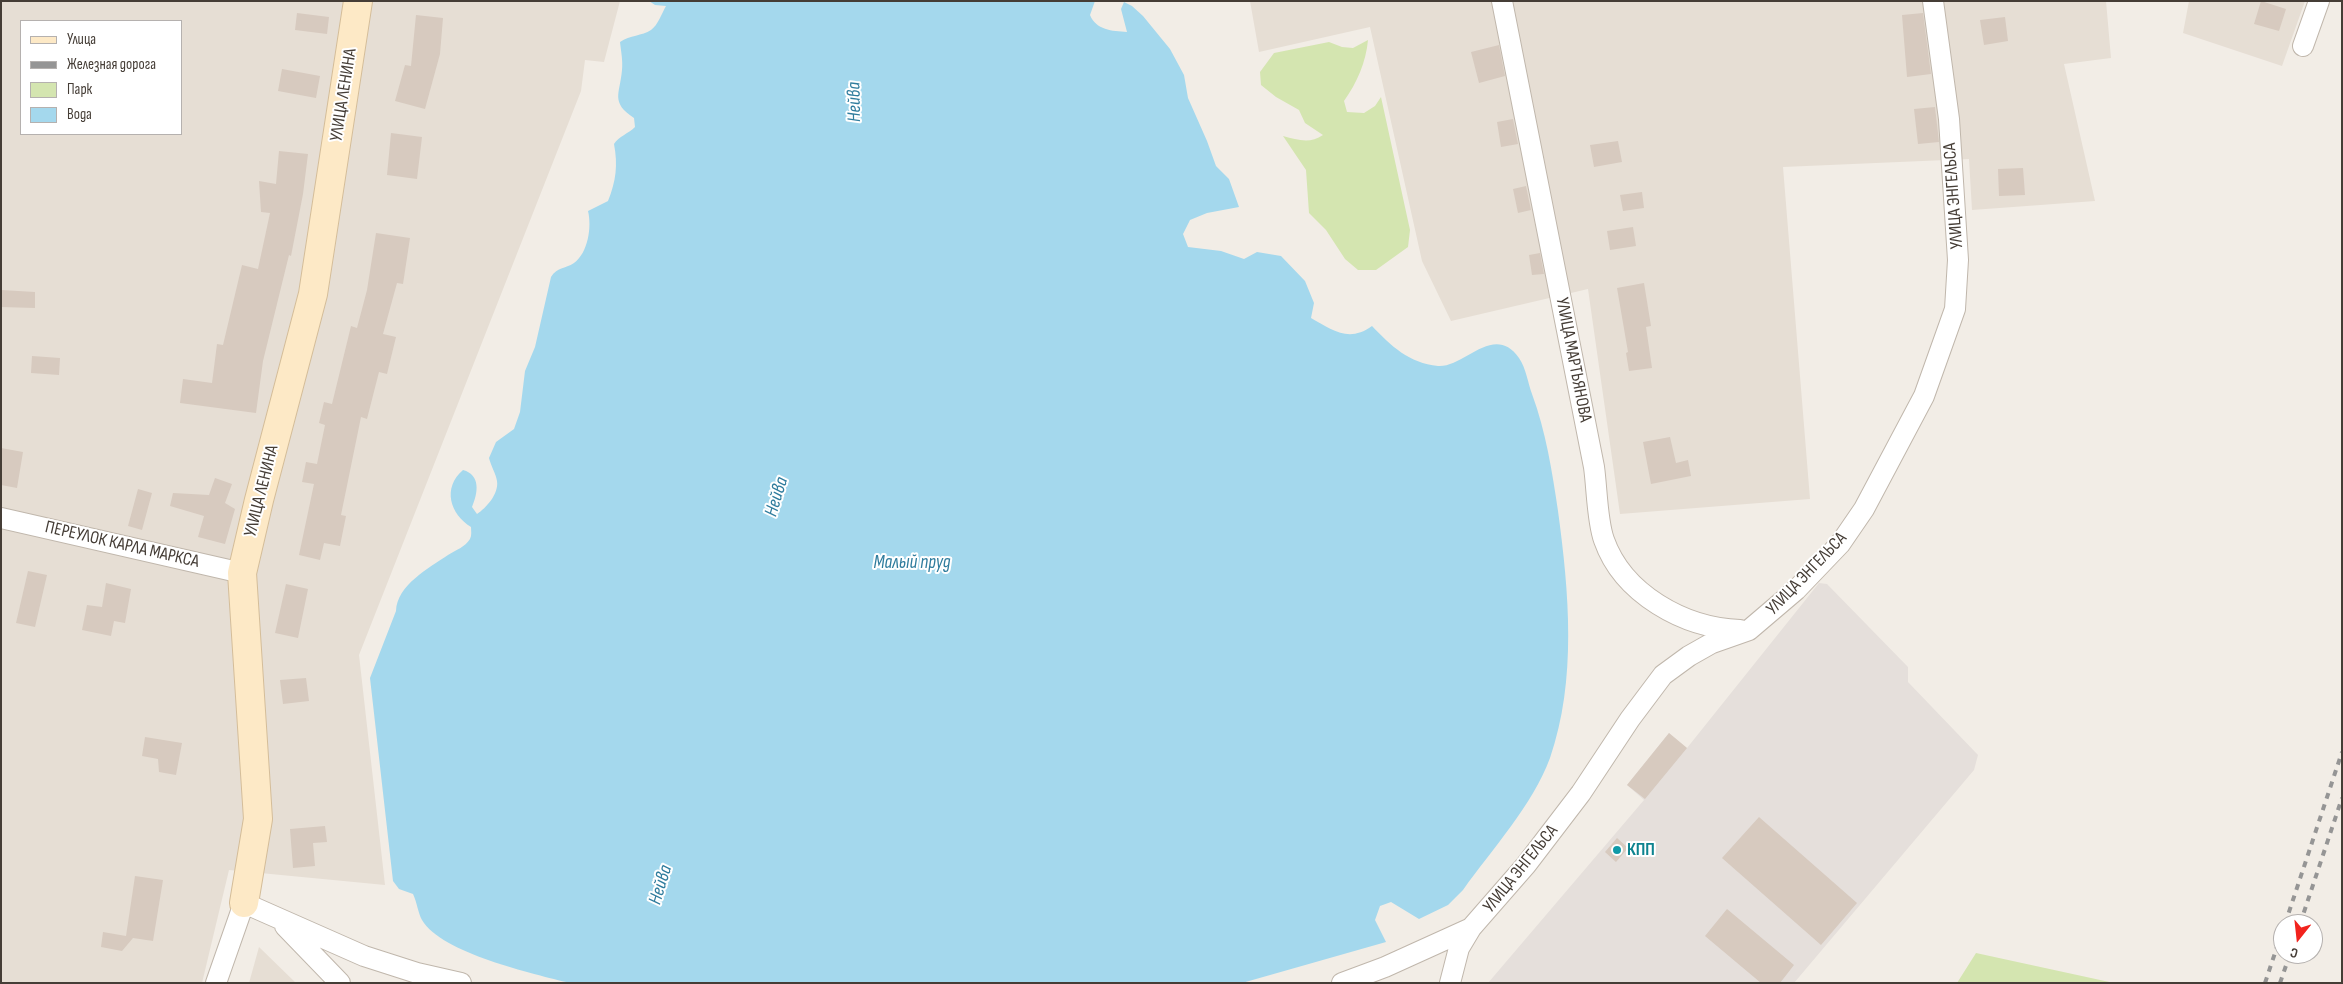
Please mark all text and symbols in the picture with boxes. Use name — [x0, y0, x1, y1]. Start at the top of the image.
legend — [20, 20, 182, 135]
text: Улица — [67, 30, 96, 49]
street label: УЛИЦА ЛЕНИНА — [326, 47, 362, 143]
text: Железная дорога — [67, 55, 156, 74]
text: Парк — [67, 80, 92, 99]
water label: Нейва — [843, 82, 867, 122]
text: Вода — [67, 105, 92, 124]
street label: УЛИЦА ЭНГЕЛЬСА — [1940, 142, 1968, 250]
street label: УЛИЦА МАРТЬЯНОВА — [1550, 296, 1596, 424]
street label: УЛИЦА ЛЕНИНА — [240, 443, 284, 539]
water label: Нейва — [760, 475, 794, 519]
street label: ПЕРЕУЛОК КАРЛА МАРКСА — [43, 517, 201, 573]
street label: УЛИЦА ЭНГЕЛЬСА — [1762, 528, 1852, 620]
water label: Малый пруд — [874, 552, 950, 574]
street label: УЛИЦА ЭНГЕЛЬСА — [1479, 821, 1563, 917]
place label: КПП — [1627, 839, 1655, 861]
marker: КПП — [1611, 844, 1623, 856]
water label: Нейва — [644, 863, 678, 907]
north arrow — [2273, 914, 2323, 964]
text: С — [2288, 944, 2300, 962]

